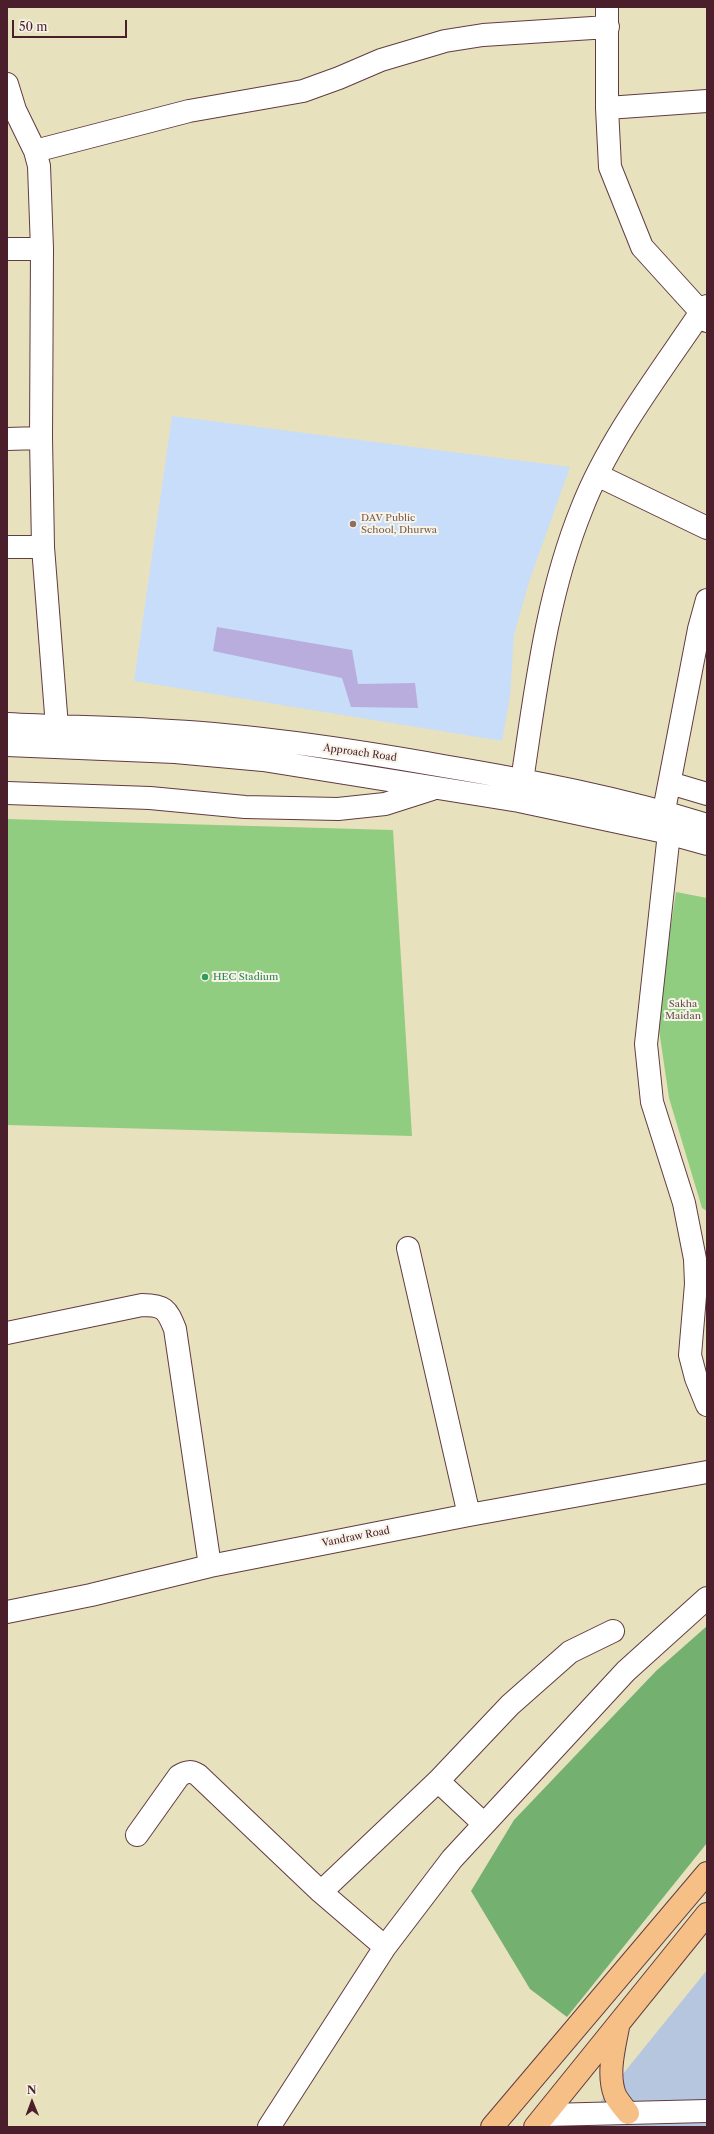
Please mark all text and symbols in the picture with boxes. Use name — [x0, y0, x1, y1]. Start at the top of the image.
scale bar — [14, 12, 129, 38]
text: 50 m — [19, 19, 48, 34]
place label: DAV Public School, Dhurwa — [361, 512, 437, 536]
marker: DAV Public School, Dhurwa — [348, 519, 358, 529]
street label: Approach Road — [322, 742, 398, 764]
place label: HEC Stadium — [213, 971, 278, 983]
marker: HEC Stadium — [200, 972, 210, 982]
park label: Sakha Maidan — [665, 998, 701, 1022]
street label: Vandraw Road — [321, 1525, 391, 1549]
north arrow — [12, 2082, 52, 2122]
text: N — [27, 2083, 37, 2097]

